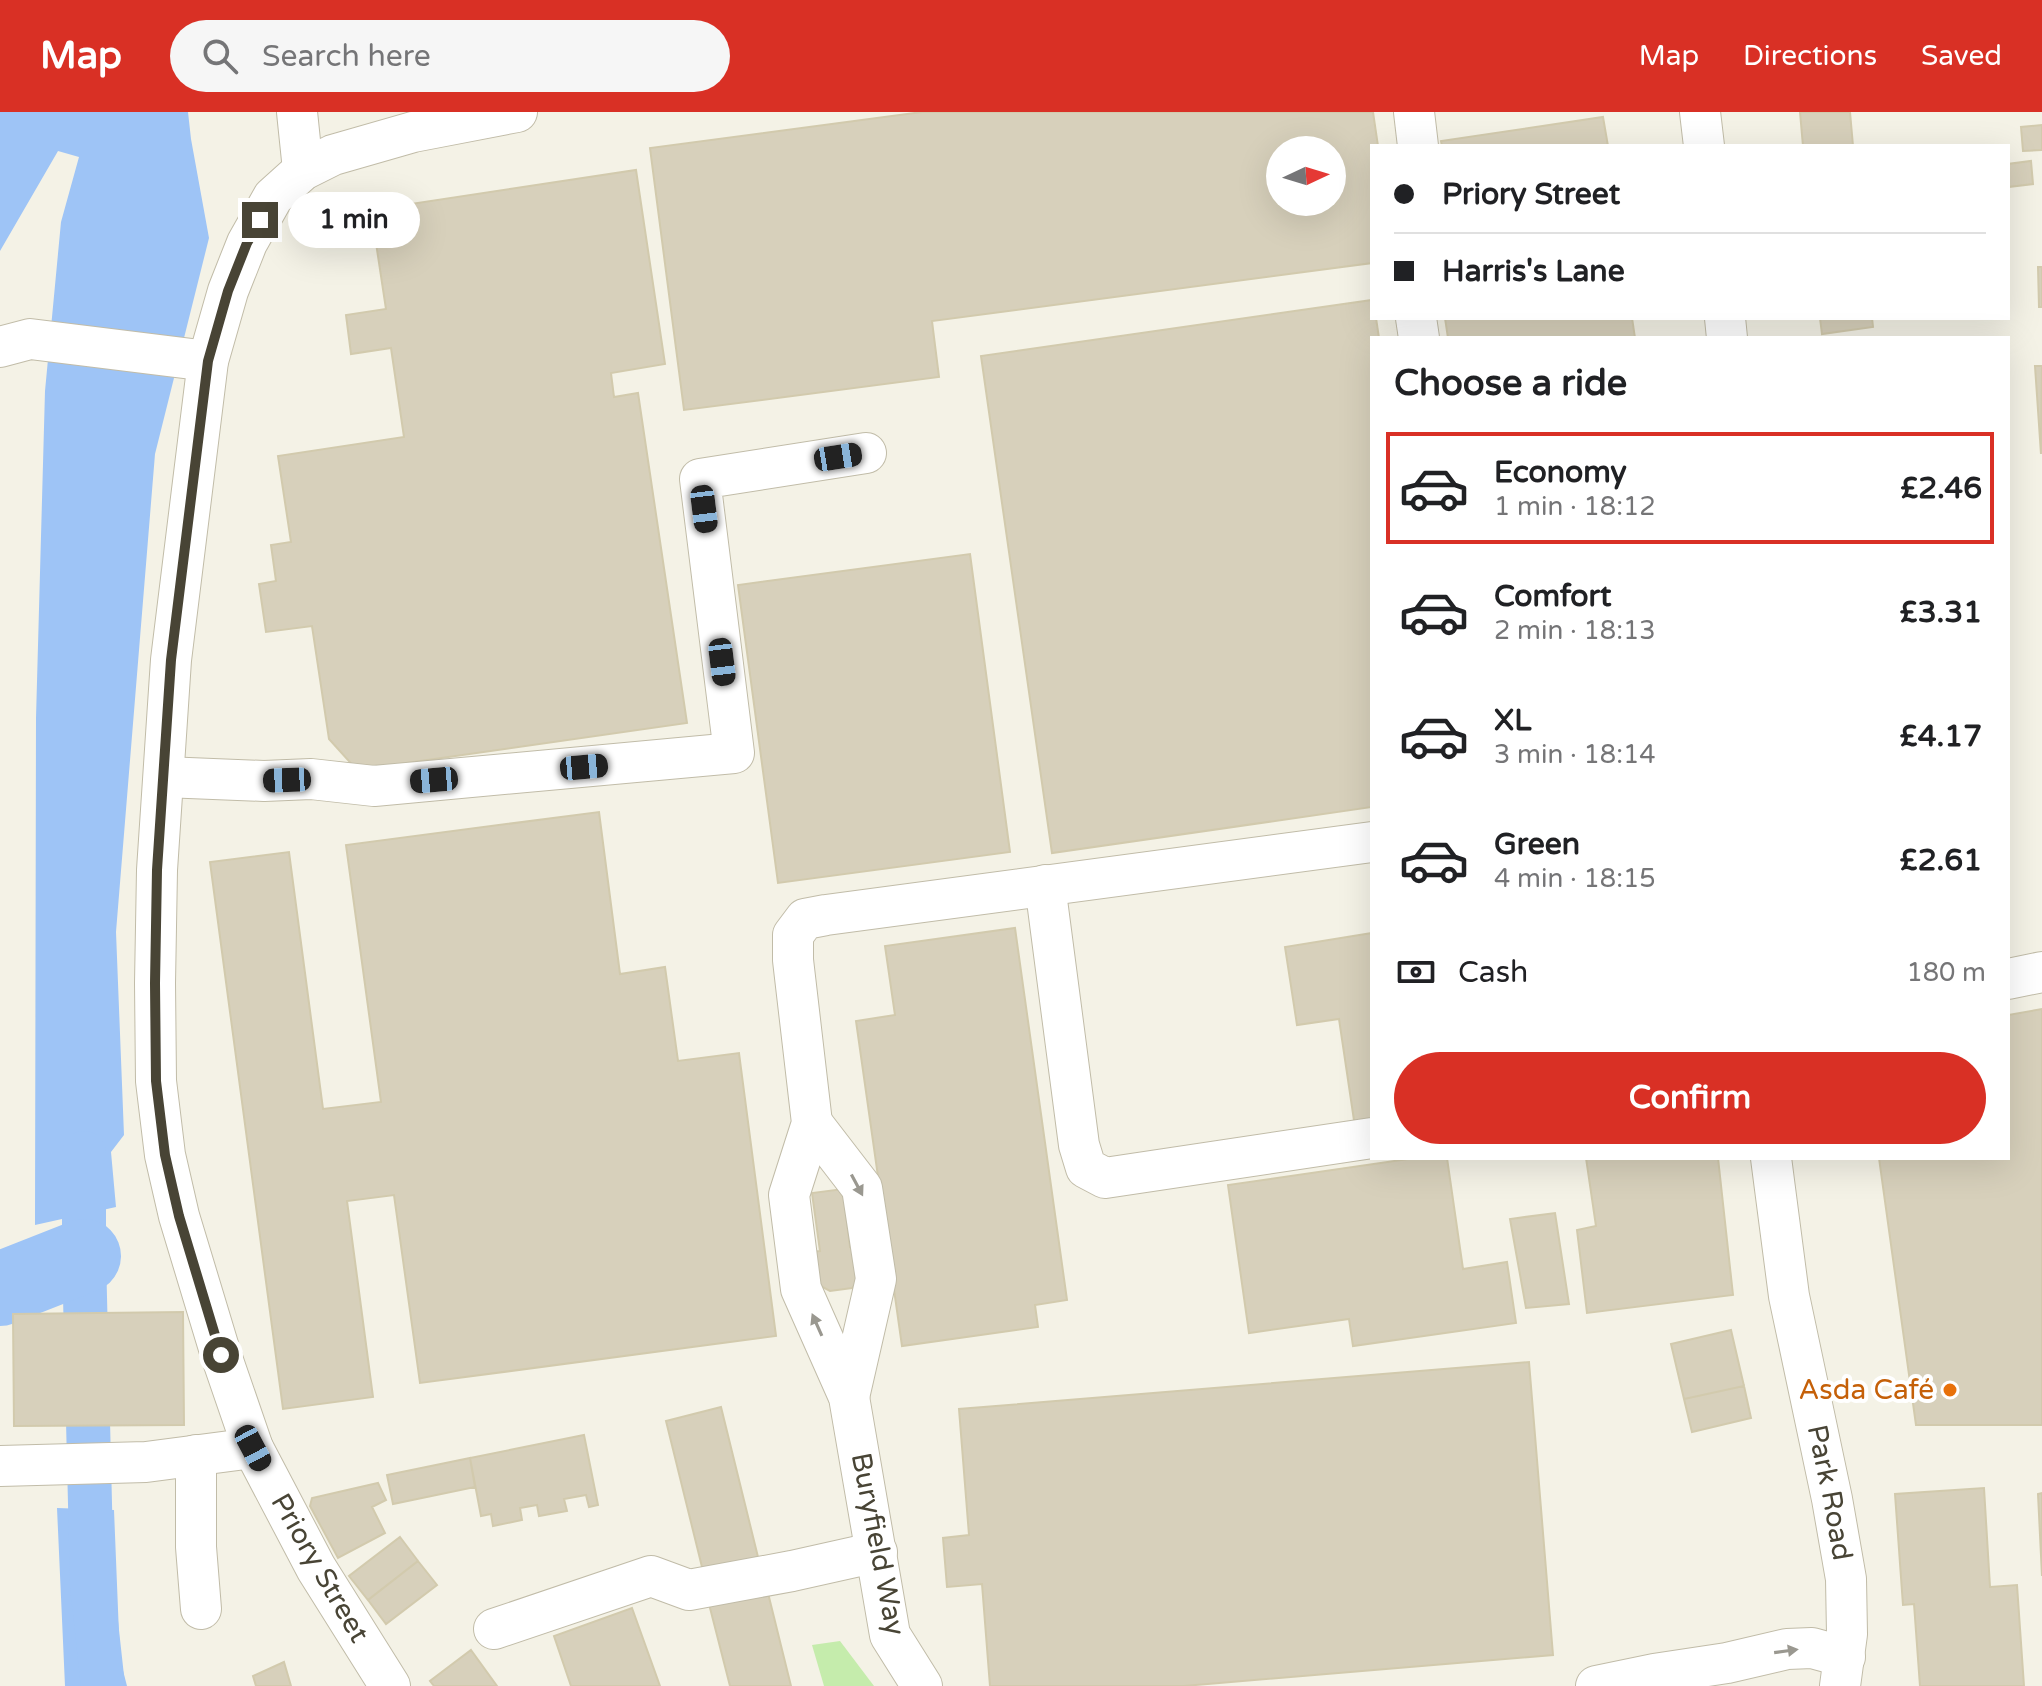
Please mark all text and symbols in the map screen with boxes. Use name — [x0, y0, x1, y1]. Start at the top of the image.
search box — [170, 20, 730, 92]
text: Map — [40, 33, 122, 79]
icon: search — [198, 34, 242, 78]
text: Search here — [262, 38, 431, 75]
text: Map — [1639, 39, 1699, 73]
text: Directions — [1743, 39, 1877, 73]
text: Saved — [1921, 39, 2002, 73]
north arrow — [1266, 136, 1346, 216]
map controls — [1266, 136, 1346, 216]
text: Priory Street — [1442, 176, 1620, 213]
callout: 1 min — [288, 192, 420, 248]
route end — [242, 202, 278, 238]
text: 1 min — [319, 204, 389, 235]
text: Harris's Lane — [1442, 253, 1625, 290]
text: Choose a ride — [1394, 362, 1627, 405]
car — [812, 441, 864, 473]
icon: car — [1398, 452, 1470, 524]
text: Economy — [1494, 454, 1627, 491]
text: £2.46 — [1900, 470, 1982, 507]
car — [689, 484, 719, 534]
text: 1 min · 18:12 — [1494, 491, 1656, 522]
icon: car — [1398, 576, 1470, 648]
text: Comfort — [1494, 578, 1612, 615]
text: £3.31 — [1900, 594, 1982, 631]
text: 2 min · 18:13 — [1494, 615, 1656, 646]
car — [707, 637, 737, 687]
icon: car — [1398, 700, 1470, 772]
text: XL — [1494, 702, 1531, 739]
text: £4.17 — [1900, 718, 1982, 755]
text: 3 min · 18:14 — [1494, 739, 1656, 770]
car — [559, 753, 609, 781]
car — [409, 766, 459, 794]
car — [263, 767, 311, 793]
icon: car — [1398, 824, 1470, 896]
text: Green — [1494, 826, 1580, 863]
text: £2.61 — [1900, 842, 1982, 879]
text: 4 min · 18:15 — [1494, 863, 1656, 894]
icon: cash — [1394, 950, 1438, 994]
text: Cash — [1458, 954, 1528, 991]
text: 180 m — [1906, 957, 1986, 988]
button: Confirm — [1394, 1052, 1986, 1144]
one-way arrow — [850, 1174, 864, 1196]
one-way arrow — [811, 1313, 824, 1337]
route start — [203, 1337, 239, 1373]
place label: Asda Café — [1798, 1373, 1934, 1407]
marker: Asda Café — [1941, 1381, 1959, 1399]
car — [231, 1421, 275, 1475]
street label: Park Road — [1800, 1422, 1859, 1563]
street label: Buryfield Way — [844, 1450, 912, 1638]
street label: Priory Street — [264, 1487, 376, 1649]
one-way arrow — [1773, 1644, 1798, 1657]

